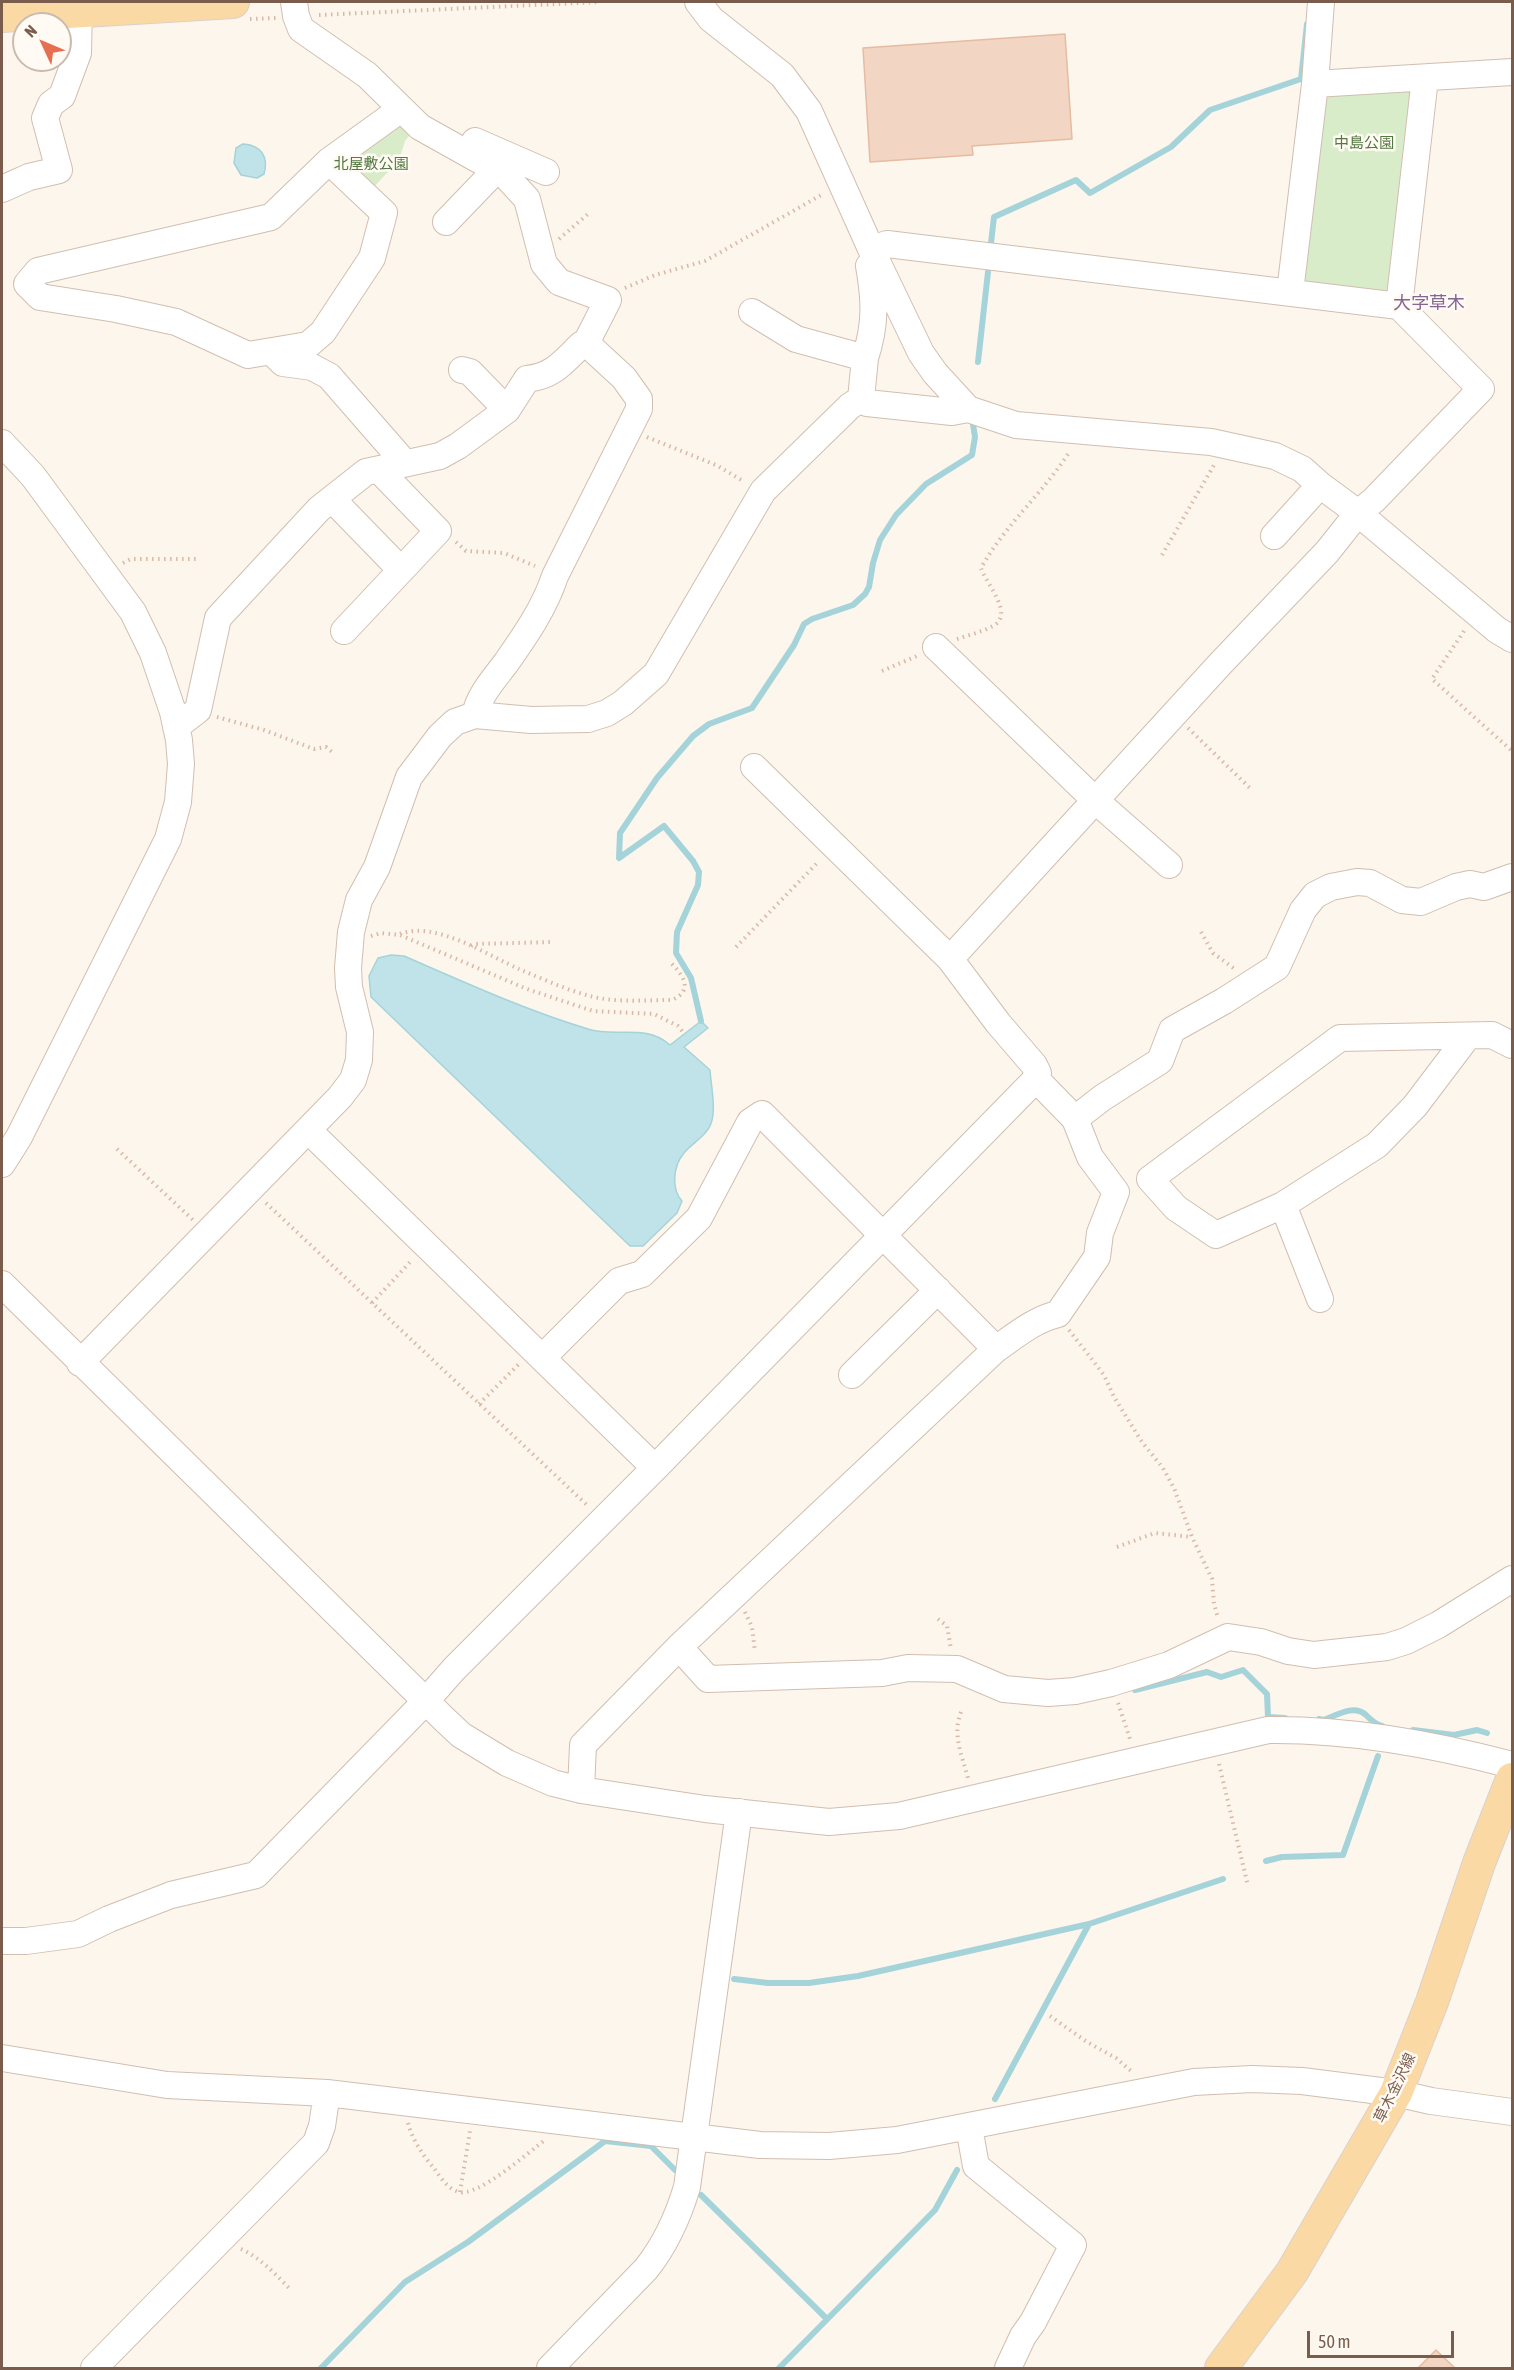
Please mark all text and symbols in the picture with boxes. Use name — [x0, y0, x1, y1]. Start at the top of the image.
north arrow — [12, 12, 72, 72]
text: N — [21, 21, 40, 41]
park label: 中島公園 — [1334, 134, 1394, 152]
park label: 北屋敷公園 — [334, 155, 408, 173]
district label: 大字草木 — [1393, 292, 1465, 314]
street label: 草木金沢線 — [1370, 2050, 1420, 2126]
scale bar — [1310, 2319, 1457, 2357]
text: 50 m — [1318, 2331, 1350, 2352]

